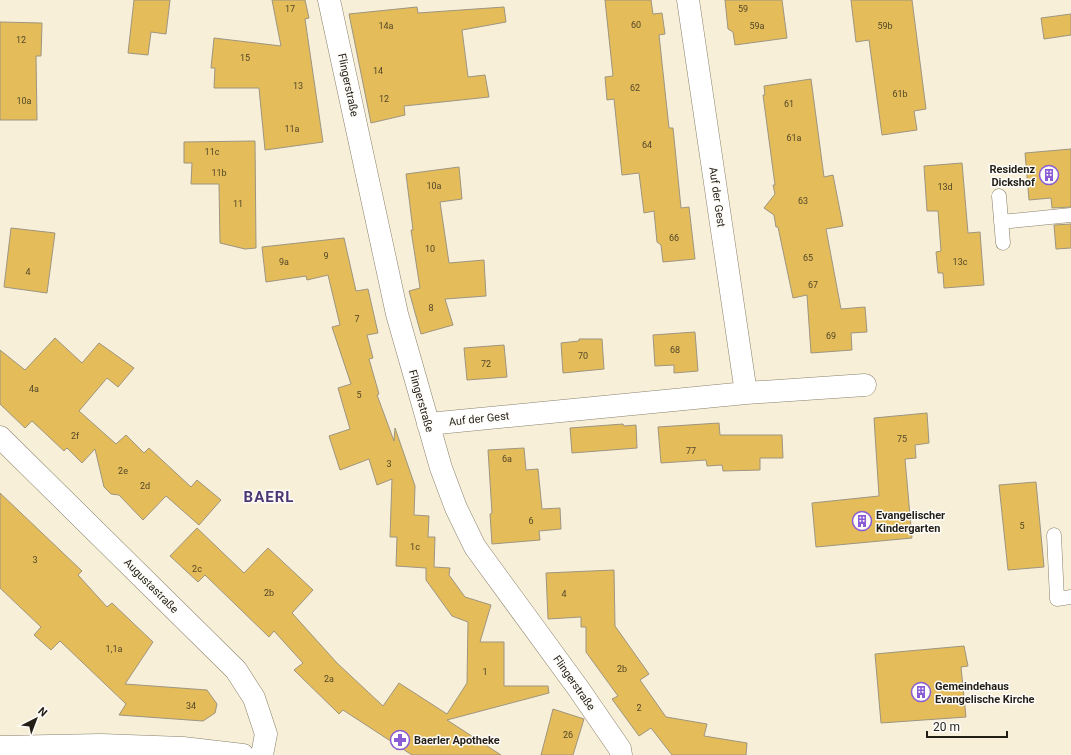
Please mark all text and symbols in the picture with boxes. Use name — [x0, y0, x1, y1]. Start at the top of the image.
house number: 17 — [285, 4, 295, 14]
house number: 59 — [738, 4, 748, 14]
house number: 60 — [631, 20, 641, 30]
house number: 14a — [378, 21, 394, 31]
house number: 59a — [749, 21, 765, 31]
house number: 59b — [877, 21, 893, 31]
house number: 12 — [16, 35, 26, 45]
street label: Flingerstraße — [335, 52, 361, 118]
house number: 15 — [240, 53, 250, 63]
house number: 14 — [373, 66, 383, 76]
house number: 13 — [293, 81, 303, 91]
house number: 62 — [630, 83, 640, 93]
house number: 61b — [892, 89, 908, 99]
house number: 12 — [379, 94, 389, 104]
house number: 10a — [16, 96, 32, 106]
house number: 61 — [784, 99, 794, 109]
house number: 11a — [284, 124, 300, 134]
house number: 61a — [786, 133, 802, 143]
house number: 64 — [642, 140, 652, 150]
house number: 11c — [205, 147, 220, 157]
place label: Residenz Dickshof — [990, 163, 1035, 189]
building icon: Residenz Dickshof — [1038, 164, 1060, 186]
street label: Auf der Gest — [706, 166, 728, 228]
house number: 11b — [211, 168, 227, 178]
house number: 10a — [426, 181, 442, 191]
house number: 13d — [937, 182, 953, 192]
house number: 63 — [798, 196, 808, 206]
house number: 11 — [233, 199, 243, 209]
house number: 66 — [669, 233, 679, 243]
house number: 10 — [425, 244, 435, 254]
house number: 9 — [323, 251, 329, 261]
house number: 65 — [803, 253, 813, 263]
house number: 9a — [279, 257, 289, 267]
house number: 13c — [953, 257, 968, 267]
house number: 4 — [25, 267, 31, 277]
house number: 67 — [808, 280, 818, 290]
house number: 8 — [428, 303, 434, 313]
house number: 7 — [354, 314, 360, 324]
house number: 69 — [826, 331, 836, 341]
house number: 68 — [670, 345, 680, 355]
house number: 70 — [578, 351, 588, 361]
house number: 72 — [481, 359, 491, 369]
street label: Flingerstraße — [406, 368, 436, 434]
house number: 4a — [29, 384, 39, 394]
house number: 5 — [356, 390, 362, 400]
street label: Auf der Gest — [448, 409, 510, 429]
house number: 2f — [71, 431, 80, 441]
house number: 75 — [897, 434, 907, 444]
house number: 77 — [686, 446, 696, 456]
house number: 6a — [502, 454, 512, 464]
house number: 3 — [386, 459, 392, 469]
house number: 2e — [118, 466, 128, 476]
house number: 2d — [140, 481, 150, 491]
district label: BAERL — [244, 488, 294, 506]
place label: Evangelischer Kindergarten — [876, 509, 945, 535]
building icon: Evangelischer Kindergarten — [851, 510, 873, 532]
house number: 6 — [528, 516, 534, 526]
house number: 5 — [1019, 521, 1025, 531]
house number: 1c — [410, 542, 420, 552]
house number: 3 — [32, 555, 38, 565]
street label: Augustastraße — [121, 556, 181, 616]
house number: 2c — [192, 564, 202, 574]
house number: 2b — [264, 588, 274, 598]
house number: 4 — [561, 589, 567, 599]
house number: 1,1a — [106, 644, 122, 654]
street label: Flingerstraße — [550, 653, 598, 713]
house number: 2b — [617, 664, 627, 674]
house number: 1 — [482, 667, 488, 677]
house number: 2a — [324, 674, 334, 684]
place label: Gemeindehaus Evangelische Kirche — [935, 680, 1035, 706]
building icon: Gemeindehaus Evangelische Kirche — [910, 681, 932, 703]
north arrow — [16, 699, 56, 739]
house number: 34 — [186, 701, 196, 711]
house number: 2 — [636, 703, 642, 713]
text: N — [35, 705, 50, 720]
scale bar — [927, 713, 1007, 739]
text: 20 m — [933, 720, 960, 734]
pharmacy icon: Baerler Apotheke — [389, 729, 411, 751]
house number: 26 — [563, 730, 573, 740]
place label: Baerler Apotheke — [414, 734, 500, 747]

